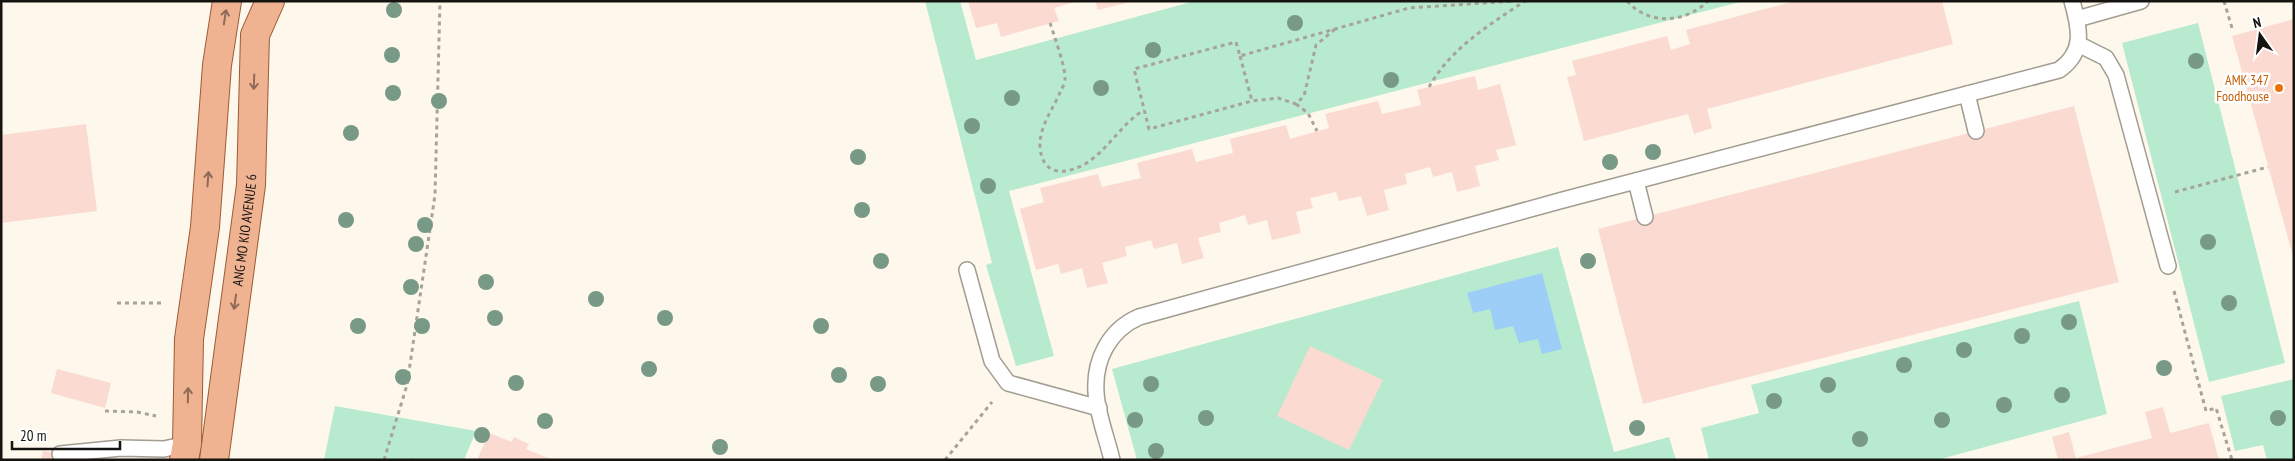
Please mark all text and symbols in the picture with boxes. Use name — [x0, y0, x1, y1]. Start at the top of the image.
one-way arrow — [220, 10, 230, 26]
north arrow — [2235, 10, 2285, 60]
text: N — [2251, 13, 2263, 32]
place label: AMK 347 Foodhouse — [2216, 71, 2269, 105]
one-way arrow — [249, 74, 259, 90]
marker: AMK 347 Foodhouse — [2273, 82, 2285, 94]
one-way arrow — [204, 171, 213, 187]
street label: ANG MO KIO AVENUE 6 — [228, 174, 260, 287]
one-way arrow — [230, 294, 240, 310]
one-way arrow — [183, 388, 193, 404]
scale bar — [12, 418, 120, 450]
text: 20 m — [20, 426, 46, 445]

